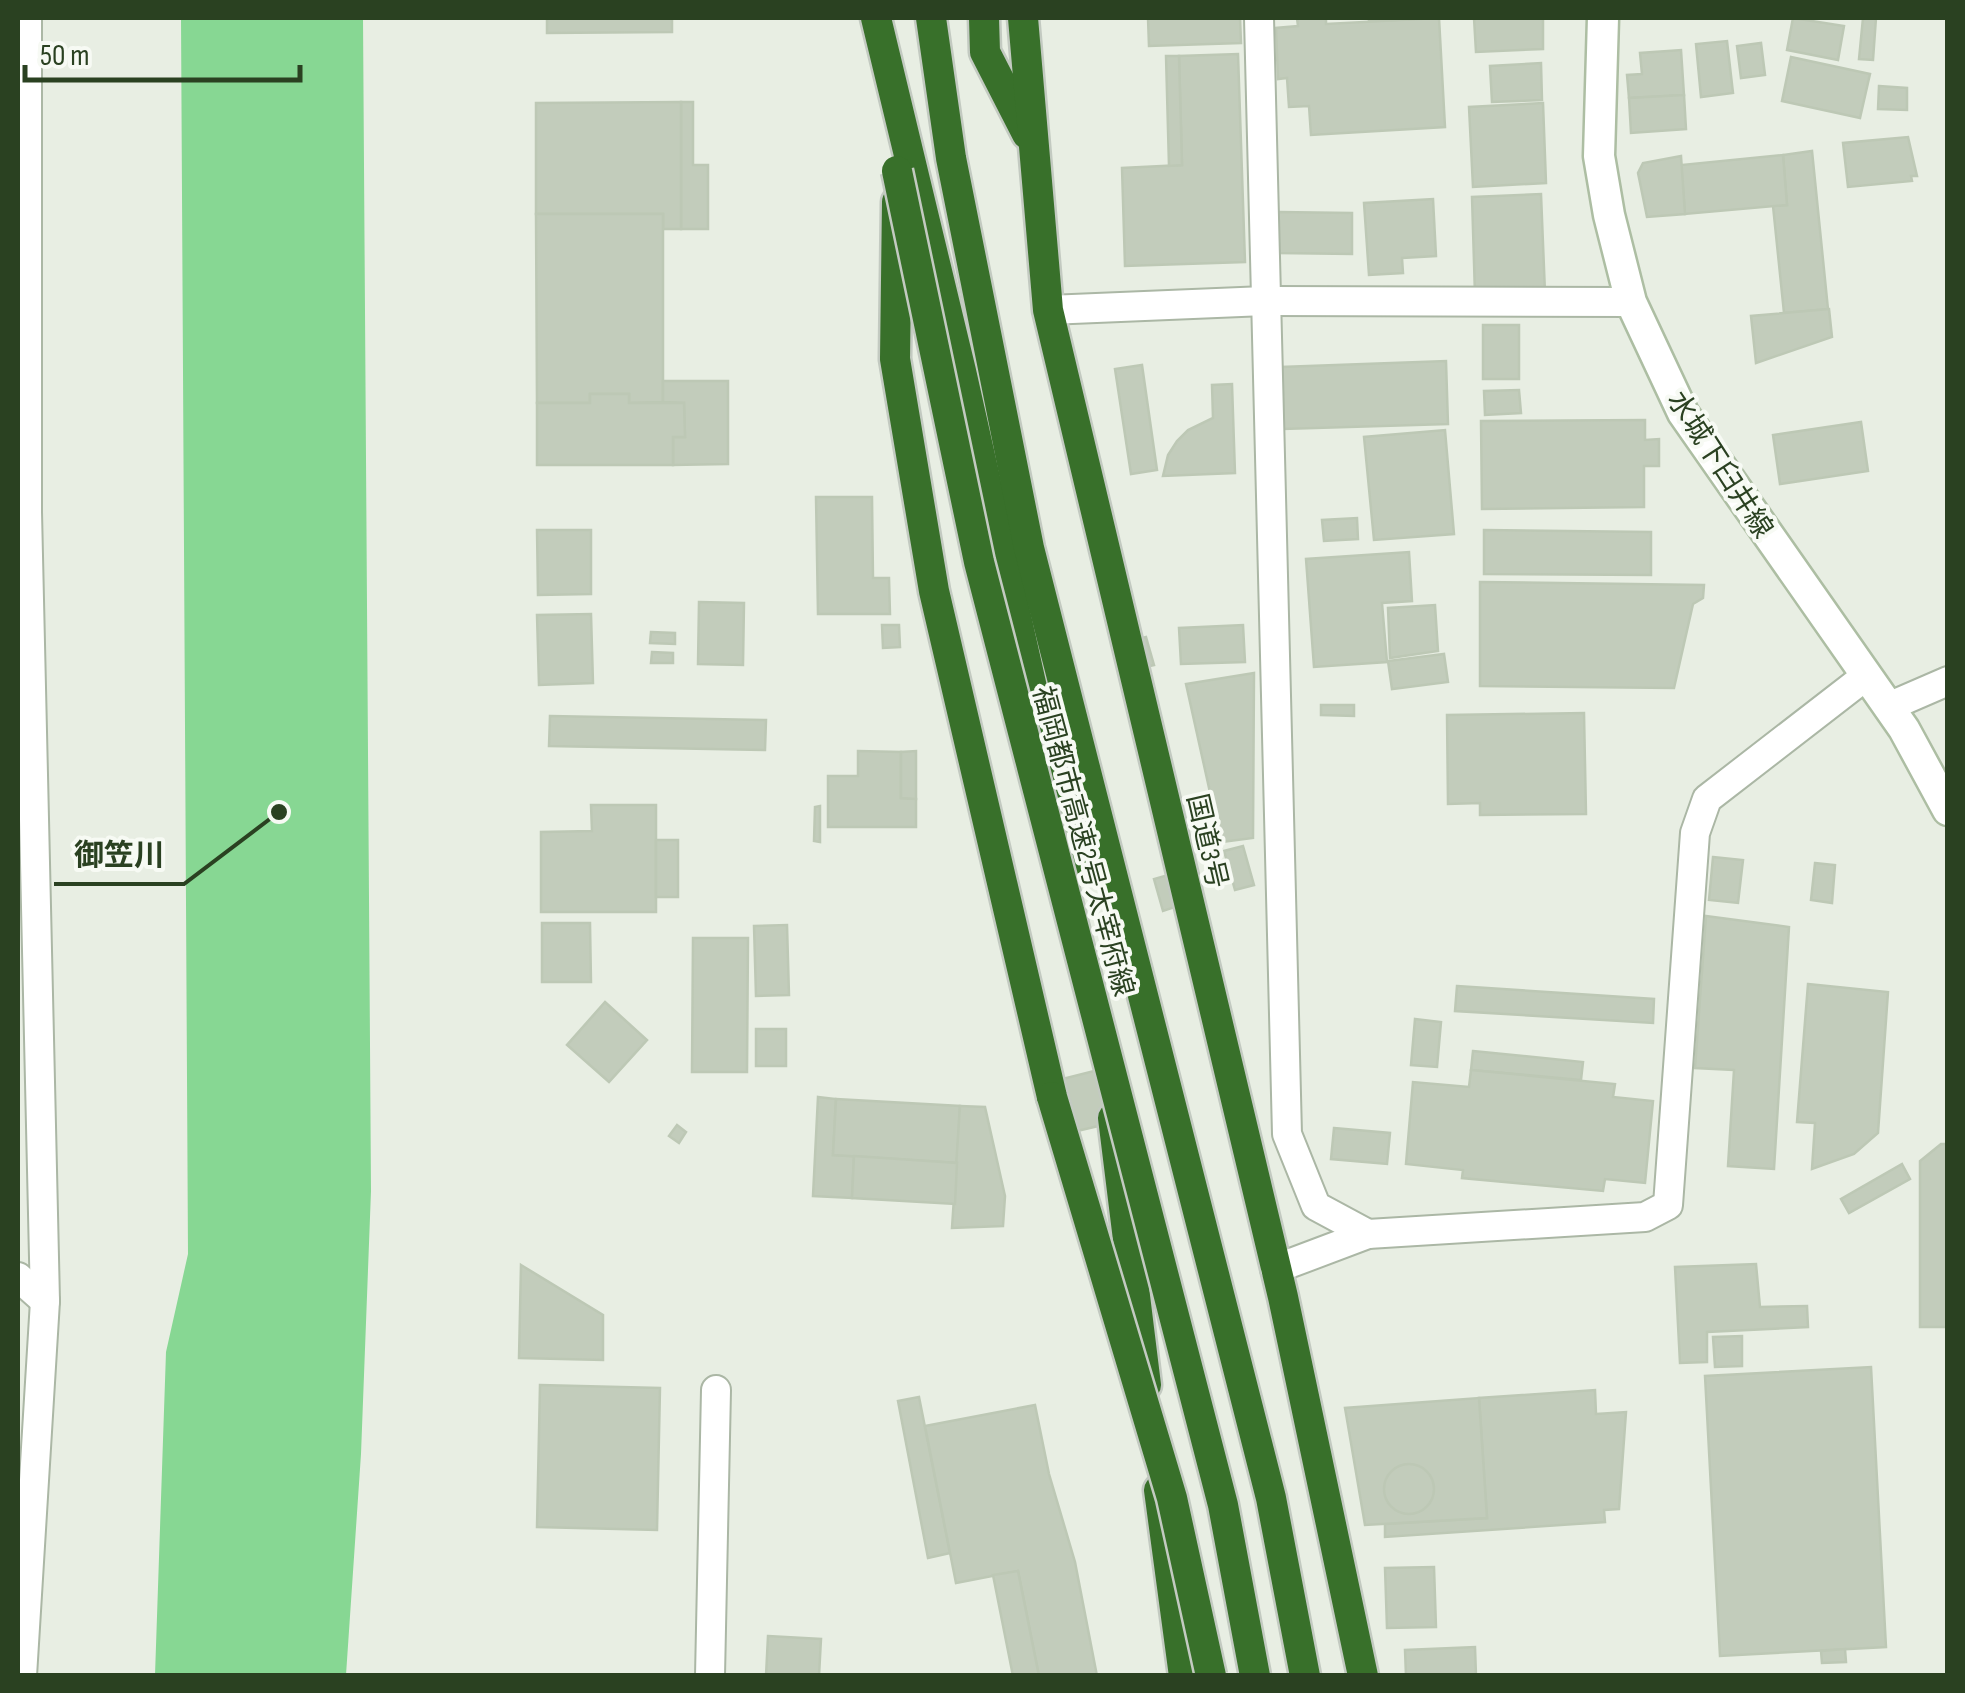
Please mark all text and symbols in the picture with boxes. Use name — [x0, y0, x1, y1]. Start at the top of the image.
scale bar — [25, 20, 300, 82]
text: 50 m — [40, 38, 89, 74]
street label: 水城下臼井線 — [1660, 385, 1779, 544]
street label: 福岡都市高速2号太宰府線 — [1025, 683, 1140, 1000]
street label: 国道3号 — [1180, 791, 1233, 892]
callout: 御笠川 — [54, 824, 184, 884]
text: 御笠川 — [74, 838, 164, 874]

